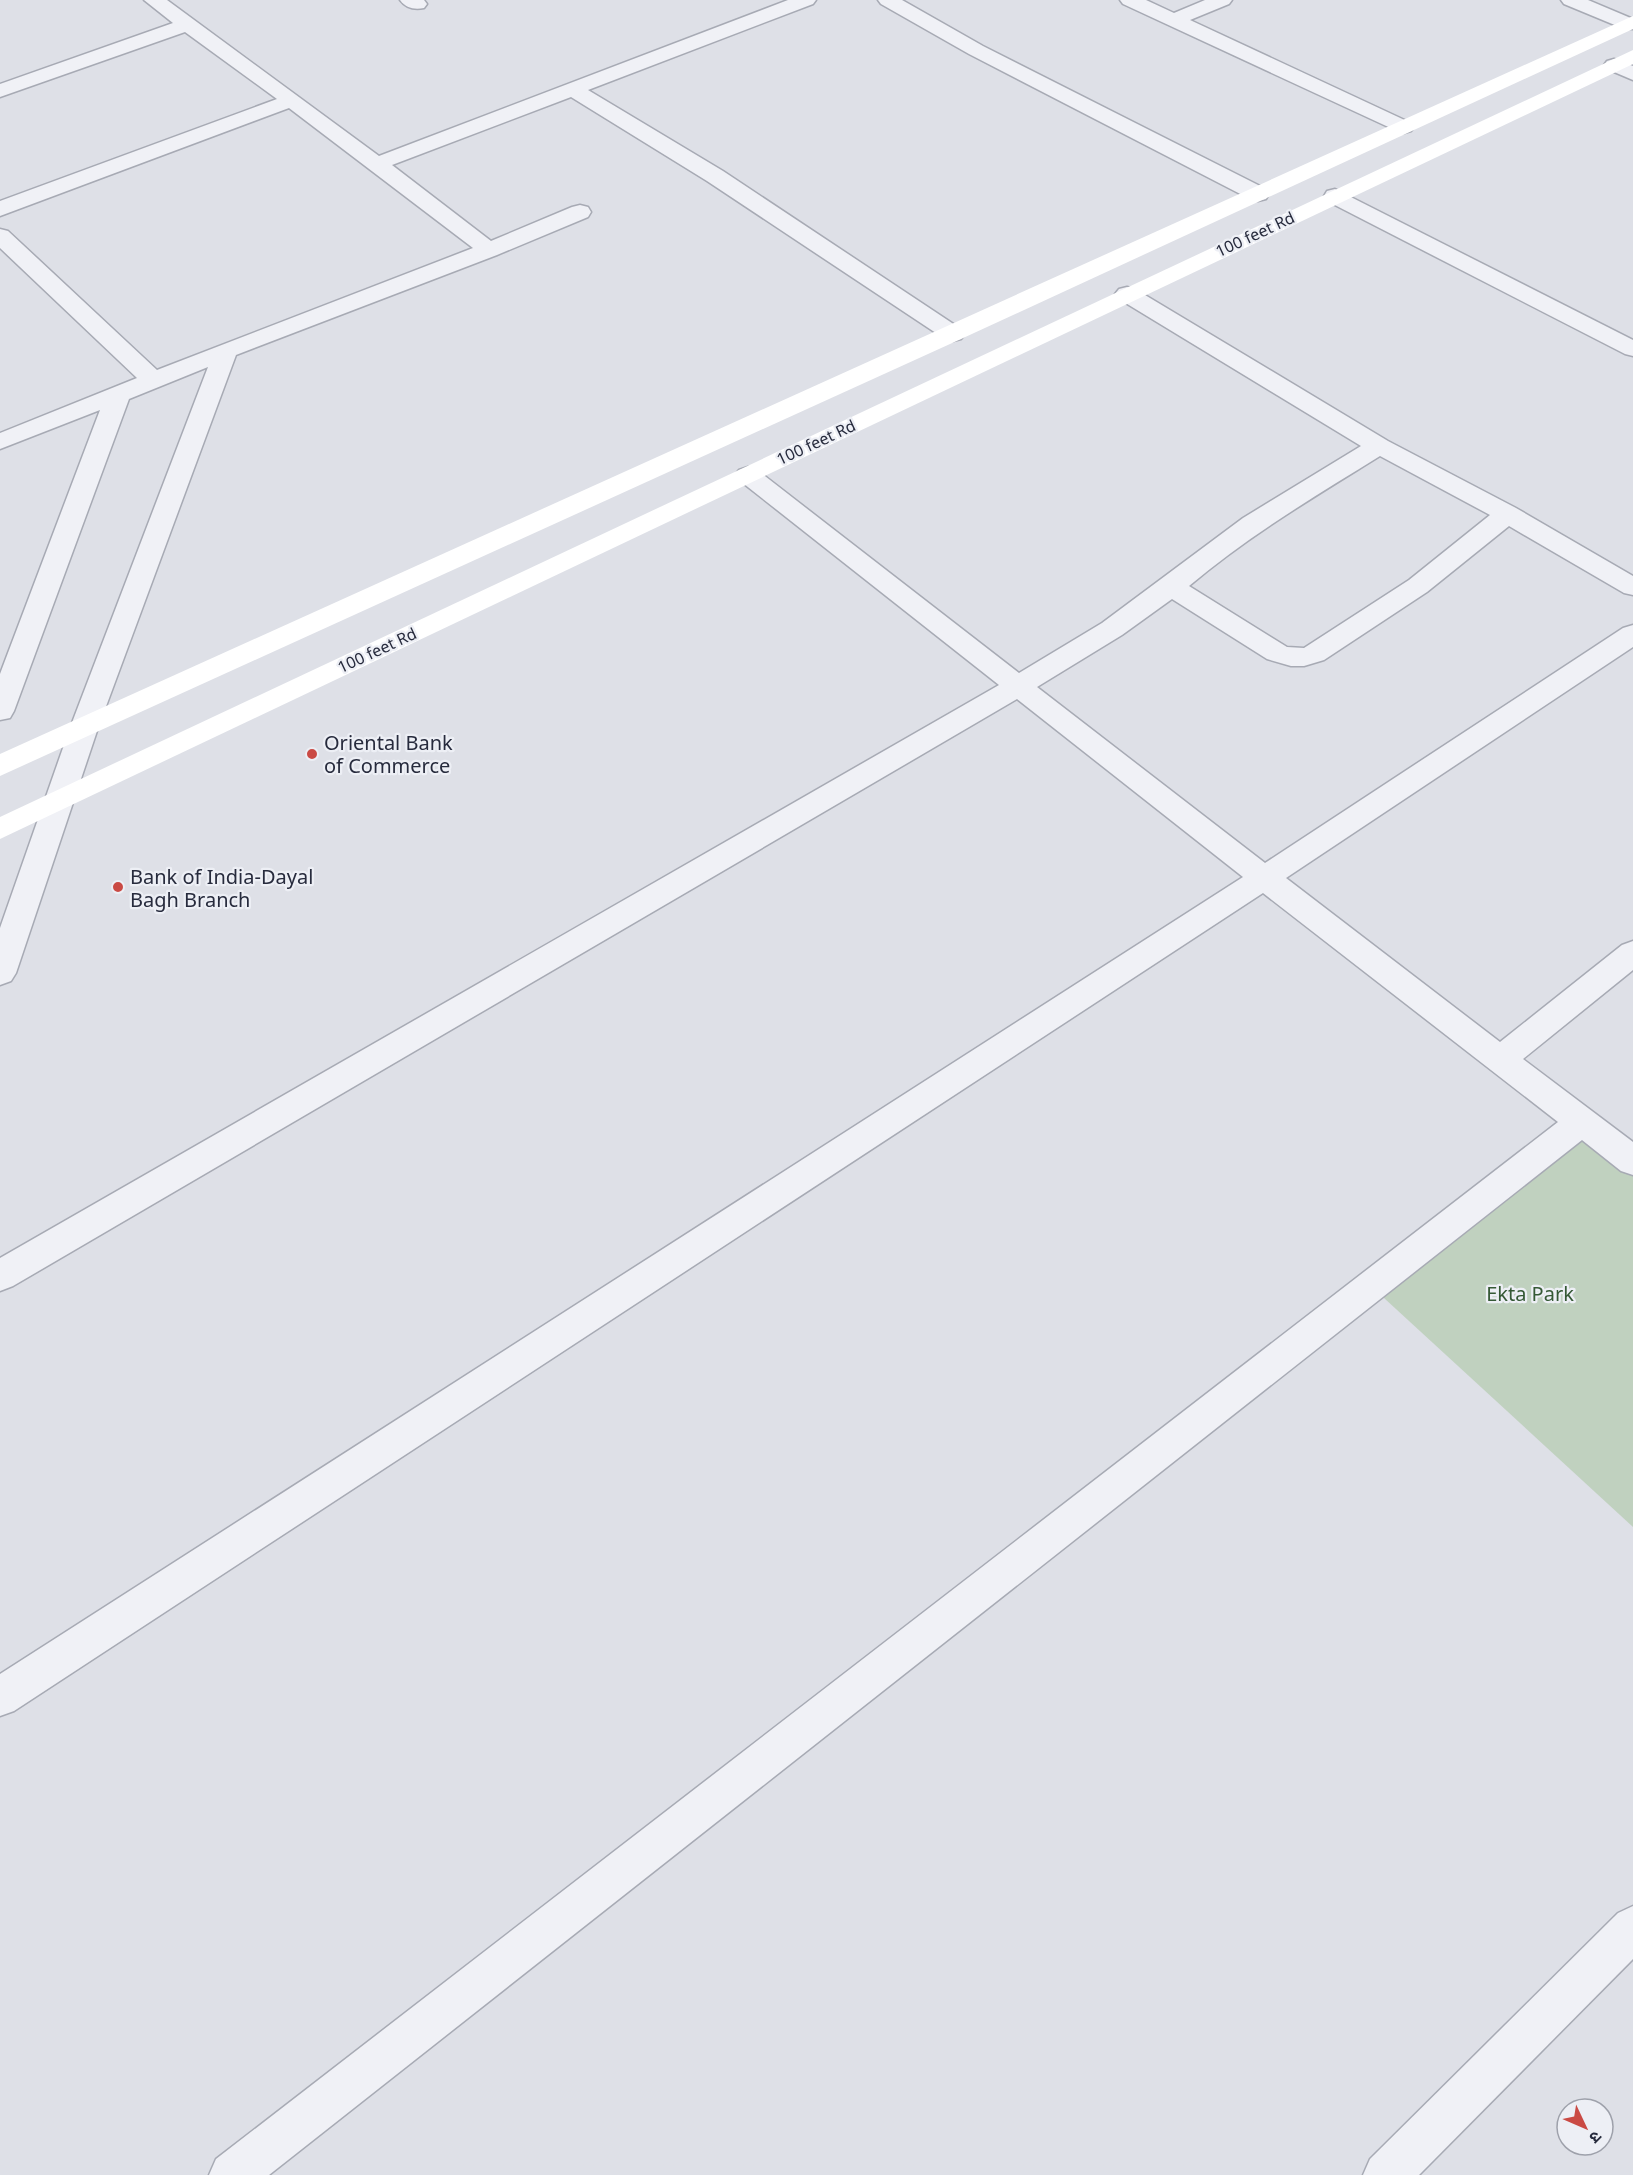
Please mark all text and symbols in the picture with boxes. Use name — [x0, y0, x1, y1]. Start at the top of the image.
street label: 100 feet Rd — [1212, 206, 1298, 262]
street label: 100 feet Rd — [773, 414, 859, 470]
street label: 100 feet Rd — [334, 622, 420, 678]
place label: Oriental Bank of Commerce — [324, 729, 453, 779]
marker: Oriental Bank of Commerce — [305, 747, 319, 761]
place label: Bank of India-Dayal Bagh Branch — [130, 863, 313, 913]
marker: Bank of India-Dayal Bagh Branch — [111, 880, 125, 894]
park label: Ekta Park — [1486, 1280, 1574, 1307]
north arrow — [1555, 2097, 1615, 2157]
text: उ — [1584, 2126, 1607, 2149]

